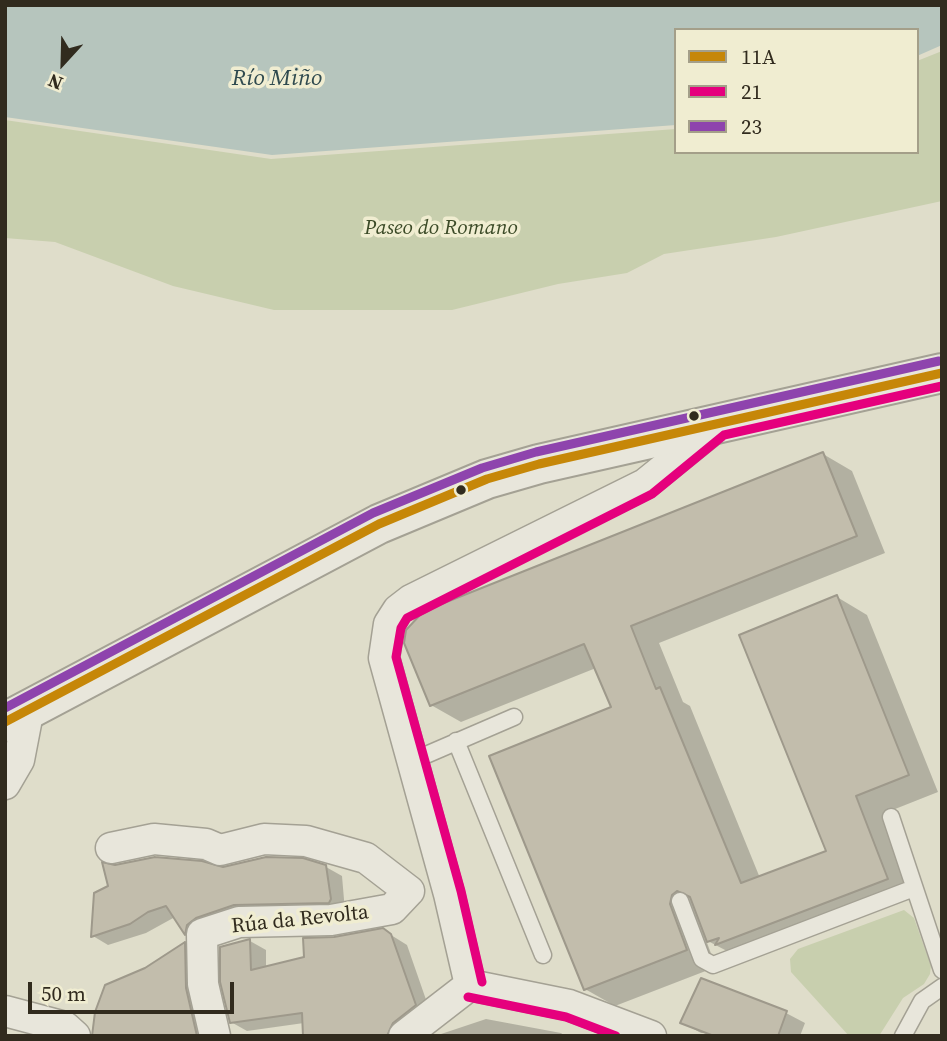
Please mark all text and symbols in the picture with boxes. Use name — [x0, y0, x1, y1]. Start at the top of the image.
north arrow — [28, 28, 98, 98]
legend — [674, 28, 919, 154]
text: 11A — [741, 42, 776, 71]
water label: Río Miño — [232, 65, 322, 93]
text: N — [44, 68, 66, 97]
text: 21 — [741, 77, 762, 106]
text: 23 — [741, 112, 762, 141]
park label: Paseo do Romano — [364, 216, 518, 242]
unlabelled marker — [687, 409, 701, 423]
unlabelled marker — [454, 483, 468, 497]
street label: Rúa da Revolta — [230, 900, 370, 940]
scale bar — [32, 968, 238, 1012]
text: 50 m — [41, 979, 86, 1008]

